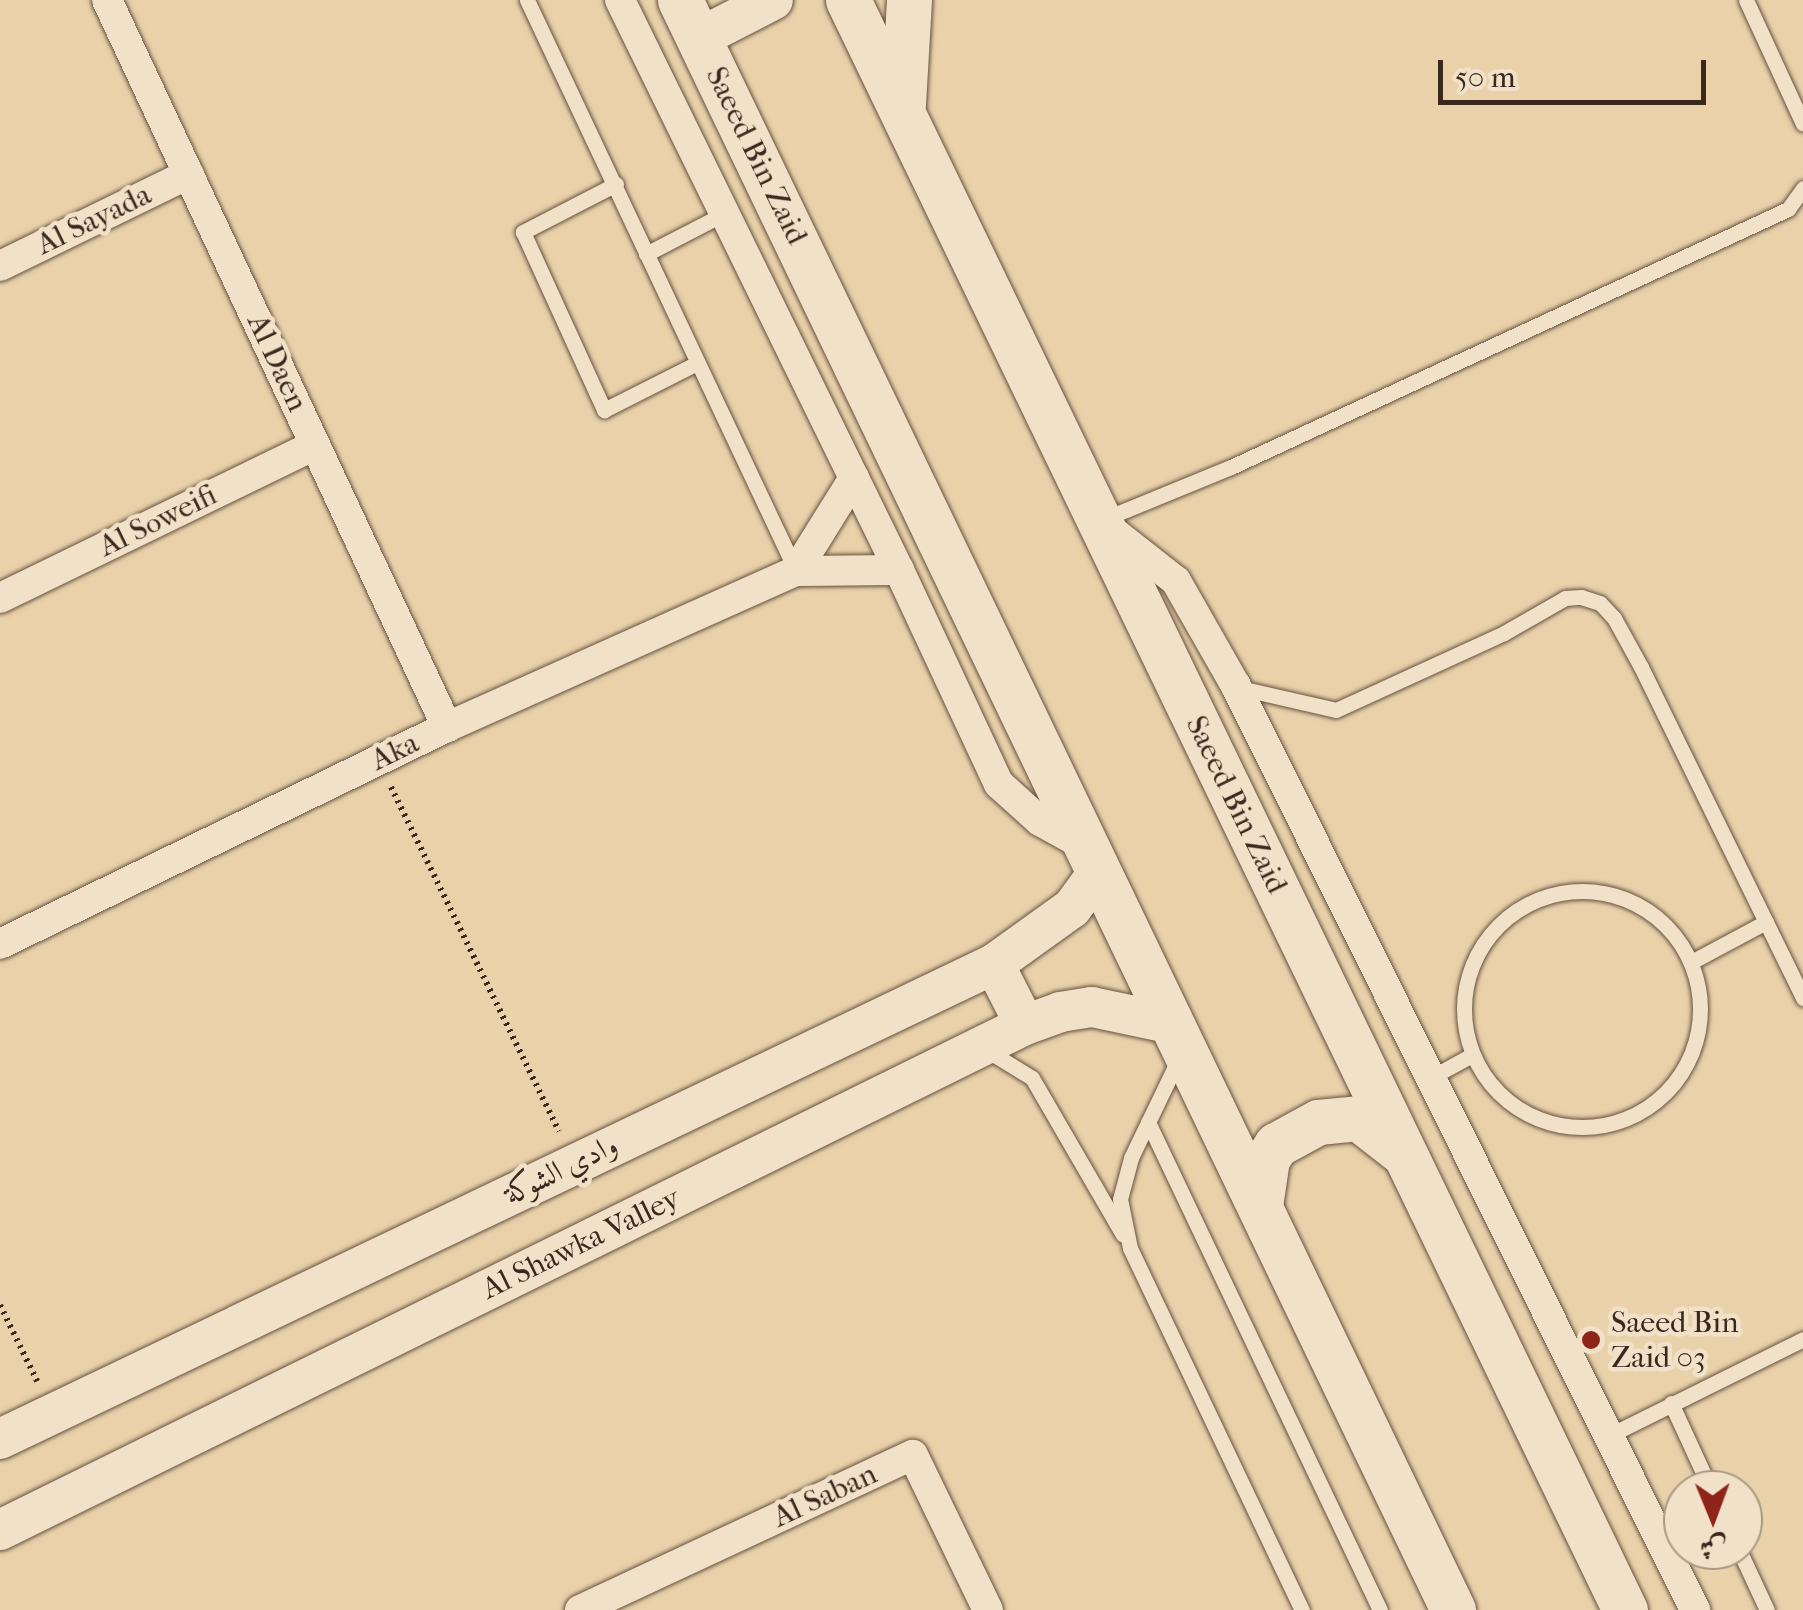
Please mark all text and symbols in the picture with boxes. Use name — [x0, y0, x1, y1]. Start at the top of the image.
scale bar — [1443, 40, 1710, 102]
text: 50 m — [1455, 60, 1516, 95]
street label: Saeed Bin Zaid — [697, 61, 815, 251]
street label: Al Sayada — [31, 177, 157, 263]
street label: Al Daen — [239, 309, 315, 417]
street label: Al Soweifi — [93, 477, 223, 565]
street label: Saeed Bin Zaid — [1177, 710, 1295, 900]
street label: Aka — [365, 725, 425, 779]
street label: وادي الشوكة — [498, 1127, 624, 1213]
street label: Al Shawka Valley — [476, 1181, 686, 1307]
place label: Saeed Bin Zaid 03 — [1611, 1305, 1739, 1376]
marker: Saeed Bin Zaid 03 — [1580, 1329, 1602, 1351]
street label: Al Saban — [767, 1456, 883, 1536]
north arrow — [1663, 1470, 1763, 1570]
text: ش — [1699, 1532, 1728, 1565]

